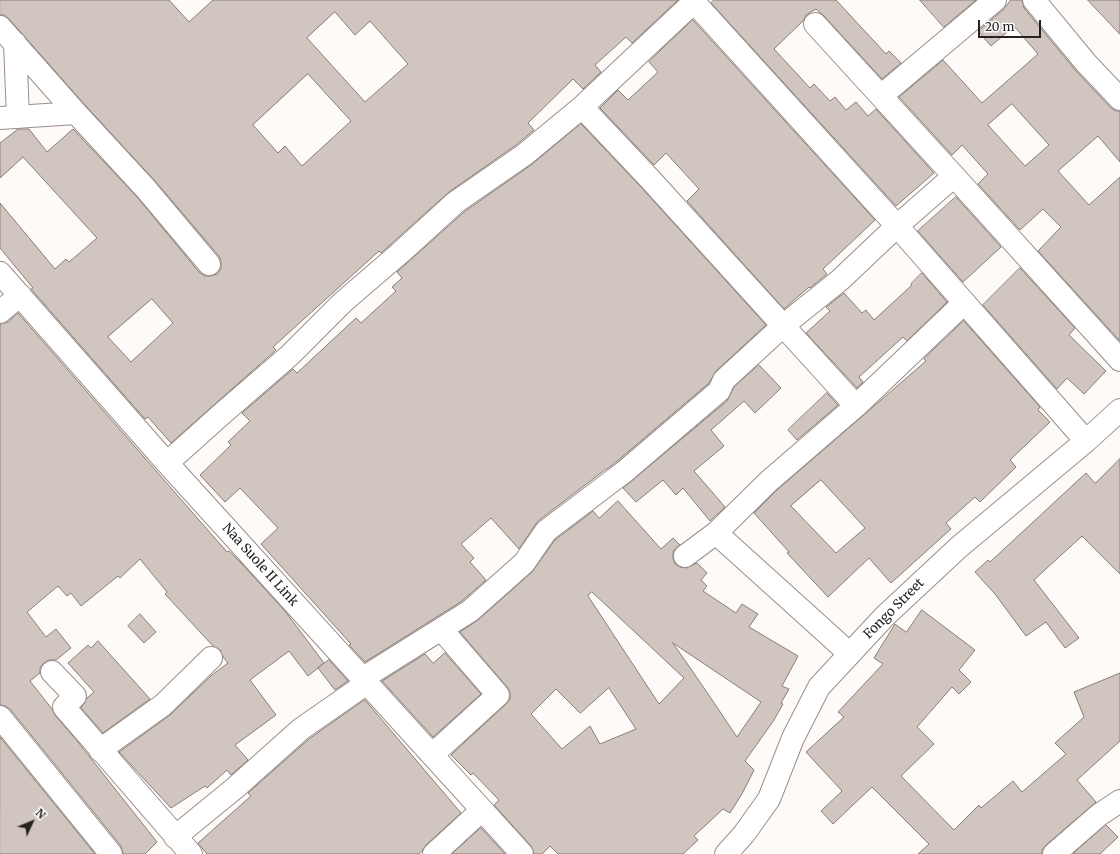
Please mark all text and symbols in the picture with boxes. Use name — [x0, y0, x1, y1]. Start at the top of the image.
scale bar — [980, 12, 1043, 38]
text: 20 m — [985, 19, 1014, 34]
street label: Naa Suole II Link — [219, 520, 301, 610]
street label: Fongo Street — [861, 576, 927, 642]
north arrow — [12, 802, 52, 842]
text: N — [33, 806, 49, 822]

